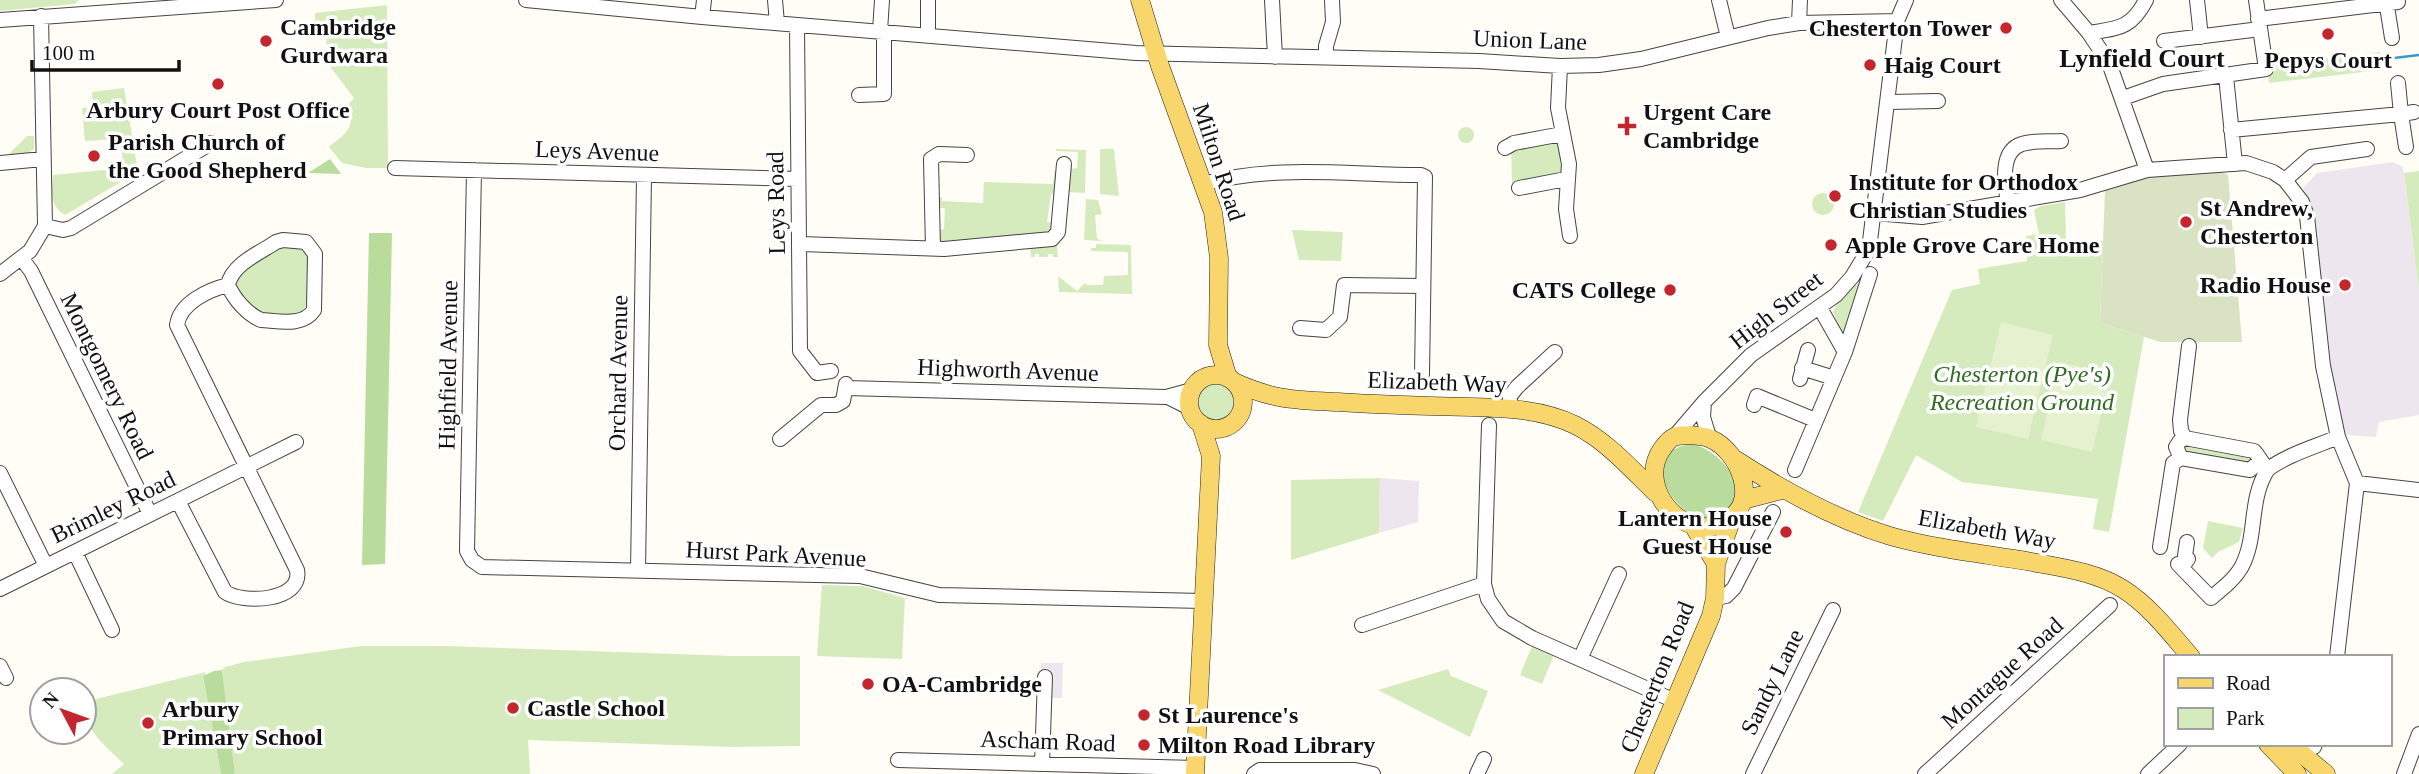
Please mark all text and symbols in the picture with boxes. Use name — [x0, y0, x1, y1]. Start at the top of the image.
place label: Cambridge Gurdwara — [280, 14, 396, 68]
place label: Chesterton Tower — [1809, 15, 1992, 41]
marker: Chesterton Tower — [1998, 20, 2014, 36]
street label: Union Lane — [1473, 25, 1587, 55]
marker: Pepys Court — [2320, 26, 2336, 42]
scale bar — [32, 28, 178, 72]
marker: Cambridge Gurdwara — [258, 33, 274, 49]
text: 100 m — [42, 41, 95, 65]
district label: Lynfield Court — [2059, 44, 2225, 73]
place label: Pepys Court — [2264, 47, 2392, 73]
place label: Haig Court — [1884, 52, 2001, 78]
marker: Haig Court — [1862, 57, 1878, 73]
marker: Arbury Court Post Office — [210, 76, 226, 92]
place label: Arbury Court Post Office — [86, 97, 350, 123]
place label: Urgent Care Cambridge — [1643, 99, 1772, 153]
street label: Milton Road — [1188, 100, 1250, 224]
marker: Urgent Care Cambridge — [1617, 116, 1637, 136]
place label: Parish Church of the Good Shepherd — [108, 129, 307, 183]
street label: Leys Avenue — [534, 136, 660, 166]
marker: Parish Church of the Good Shepherd — [86, 148, 102, 164]
street label: Leys Road — [762, 151, 790, 255]
place label: Institute for Orthodox Christian Studies — [1849, 169, 2078, 223]
marker: Institute for Orthodox Christian Studies — [1827, 188, 1843, 204]
place label: St Andrew, Chesterton — [2200, 195, 2313, 249]
marker: St Andrew, Chesterton — [2178, 214, 2194, 230]
place label: Apple Grove Care Home — [1845, 232, 2100, 258]
marker: Apple Grove Care Home — [1823, 237, 1839, 253]
street label: High Street — [1725, 266, 1828, 354]
place label: Radio House — [2200, 272, 2331, 298]
place label: CATS College — [1512, 277, 1656, 303]
marker: Radio House — [2337, 277, 2353, 293]
street label: Highfield Avenue — [434, 280, 462, 450]
marker: CATS College — [1662, 282, 1678, 298]
street label: Montgomery Road — [55, 289, 159, 463]
street label: Orchard Avenue — [604, 295, 632, 451]
street label: Highworth Avenue — [917, 354, 1099, 386]
park label: Chesterton (Pye's) Recreation Ground — [1929, 361, 2115, 415]
street label: Elizabeth Way — [1367, 367, 1507, 397]
street label: Brimley Road — [46, 466, 180, 548]
street label: Elizabeth Way — [1916, 504, 2058, 554]
place label: Lantern House Guest House — [1618, 505, 1772, 559]
marker: Lantern House Guest House — [1778, 524, 1794, 540]
street label: Hurst Park Avenue — [685, 536, 867, 572]
street label: Chesterton Road — [1615, 598, 1699, 756]
street label: Montague Road — [1936, 612, 2068, 734]
street label: Sandy Lane — [1735, 625, 1809, 739]
legend — [2164, 655, 2391, 746]
place label: OA-Cambridge — [882, 671, 1042, 697]
text: Road — [2226, 671, 2271, 695]
north arrow — [28, 676, 98, 746]
marker: OA-Cambridge — [860, 676, 876, 692]
text: N — [38, 688, 63, 712]
place label: Castle School — [527, 695, 665, 721]
place label: Arbury Primary School — [162, 696, 323, 750]
marker: Castle School — [505, 700, 521, 716]
place label: St Laurence's — [1158, 702, 1298, 728]
text: Park — [2226, 706, 2265, 730]
marker: St Laurence's — [1136, 707, 1152, 723]
marker: Arbury Primary School — [140, 715, 156, 731]
street label: Ascham Road — [980, 726, 1116, 756]
place label: Milton Road Library — [1158, 732, 1375, 758]
marker: Milton Road Library — [1136, 737, 1152, 753]

